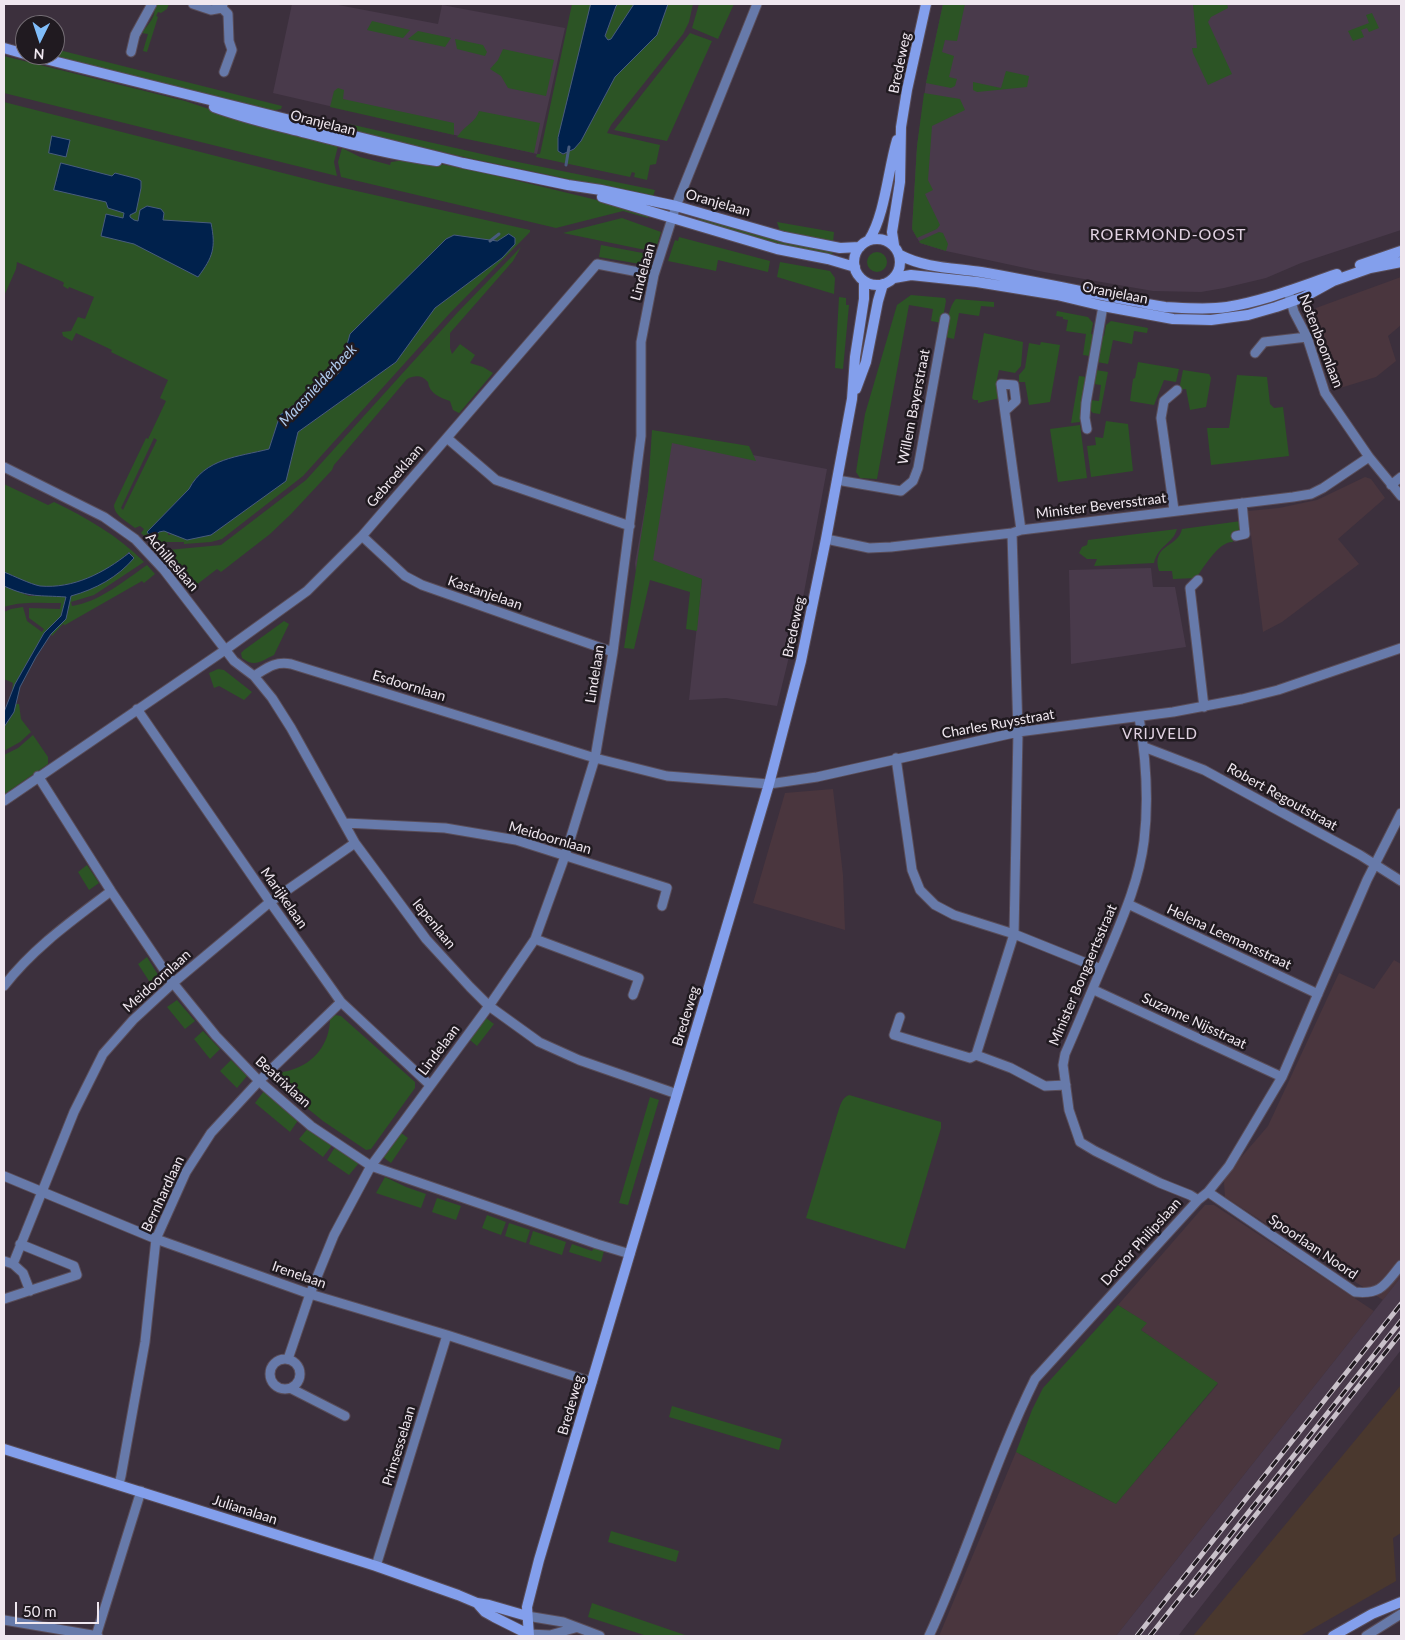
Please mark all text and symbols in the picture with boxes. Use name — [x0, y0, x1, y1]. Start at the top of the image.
north arrow — [15, 15, 65, 65]
street label: Bredeweg — [885, 31, 915, 95]
text: N — [33, 46, 45, 63]
street label: Oranjelaan — [289, 107, 357, 139]
street label: Oranjelaan — [684, 186, 752, 220]
district label: ROERMOND-OOST — [1088, 225, 1248, 245]
street label: Lindelaan — [627, 242, 659, 302]
street label: Oranjelaan — [1081, 278, 1149, 308]
street label: Notenboomlaan — [1295, 292, 1347, 390]
water label: Maasnielderbeek — [275, 340, 361, 430]
street label: Willem Bayerstraat — [895, 348, 933, 466]
street label: Gebroeklaan — [363, 441, 427, 511]
street label: Minister Beversstraat — [1035, 490, 1167, 522]
street label: Achilleslaan — [142, 529, 202, 595]
street label: Kastanjelaan — [445, 572, 525, 614]
street label: Bredeweg — [779, 595, 809, 659]
street label: Lindelaan — [582, 644, 608, 704]
street label: Esdoornlaan — [370, 667, 448, 705]
street label: Charles Ruysstraat — [940, 706, 1056, 742]
district label: VRIJVELD — [1121, 725, 1199, 743]
street label: Robert Regoutstraat — [1224, 760, 1340, 834]
street label: Meidoornlaan — [507, 818, 593, 858]
street label: Marijkelaan — [257, 864, 311, 932]
street label: Iepenlaan — [409, 896, 459, 952]
street label: Helena Leemansstraat — [1164, 901, 1294, 973]
street label: Minister Bongaertsstraat — [1046, 902, 1120, 1048]
street label: Meidoornlaan — [120, 946, 194, 1016]
street label: Bredeweg — [669, 984, 703, 1048]
street label: Suzanne Nijsstraat — [1139, 989, 1249, 1053]
street label: Lindelaan — [415, 1022, 463, 1078]
street label: Beatrixlaan — [252, 1053, 314, 1111]
street label: Bernhardlaan — [138, 1153, 188, 1235]
street label: Doctor Philipslaan — [1097, 1195, 1185, 1289]
street label: Spoorlaan Noord — [1265, 1211, 1361, 1283]
street label: Irenelaan — [270, 1258, 328, 1292]
street label: Bredeweg — [554, 1373, 588, 1437]
street label: Prinsesselaan — [379, 1404, 419, 1488]
street label: Julianalaan — [211, 1492, 279, 1528]
scale bar — [18, 1592, 101, 1624]
text: 50 m — [23, 1602, 57, 1620]

